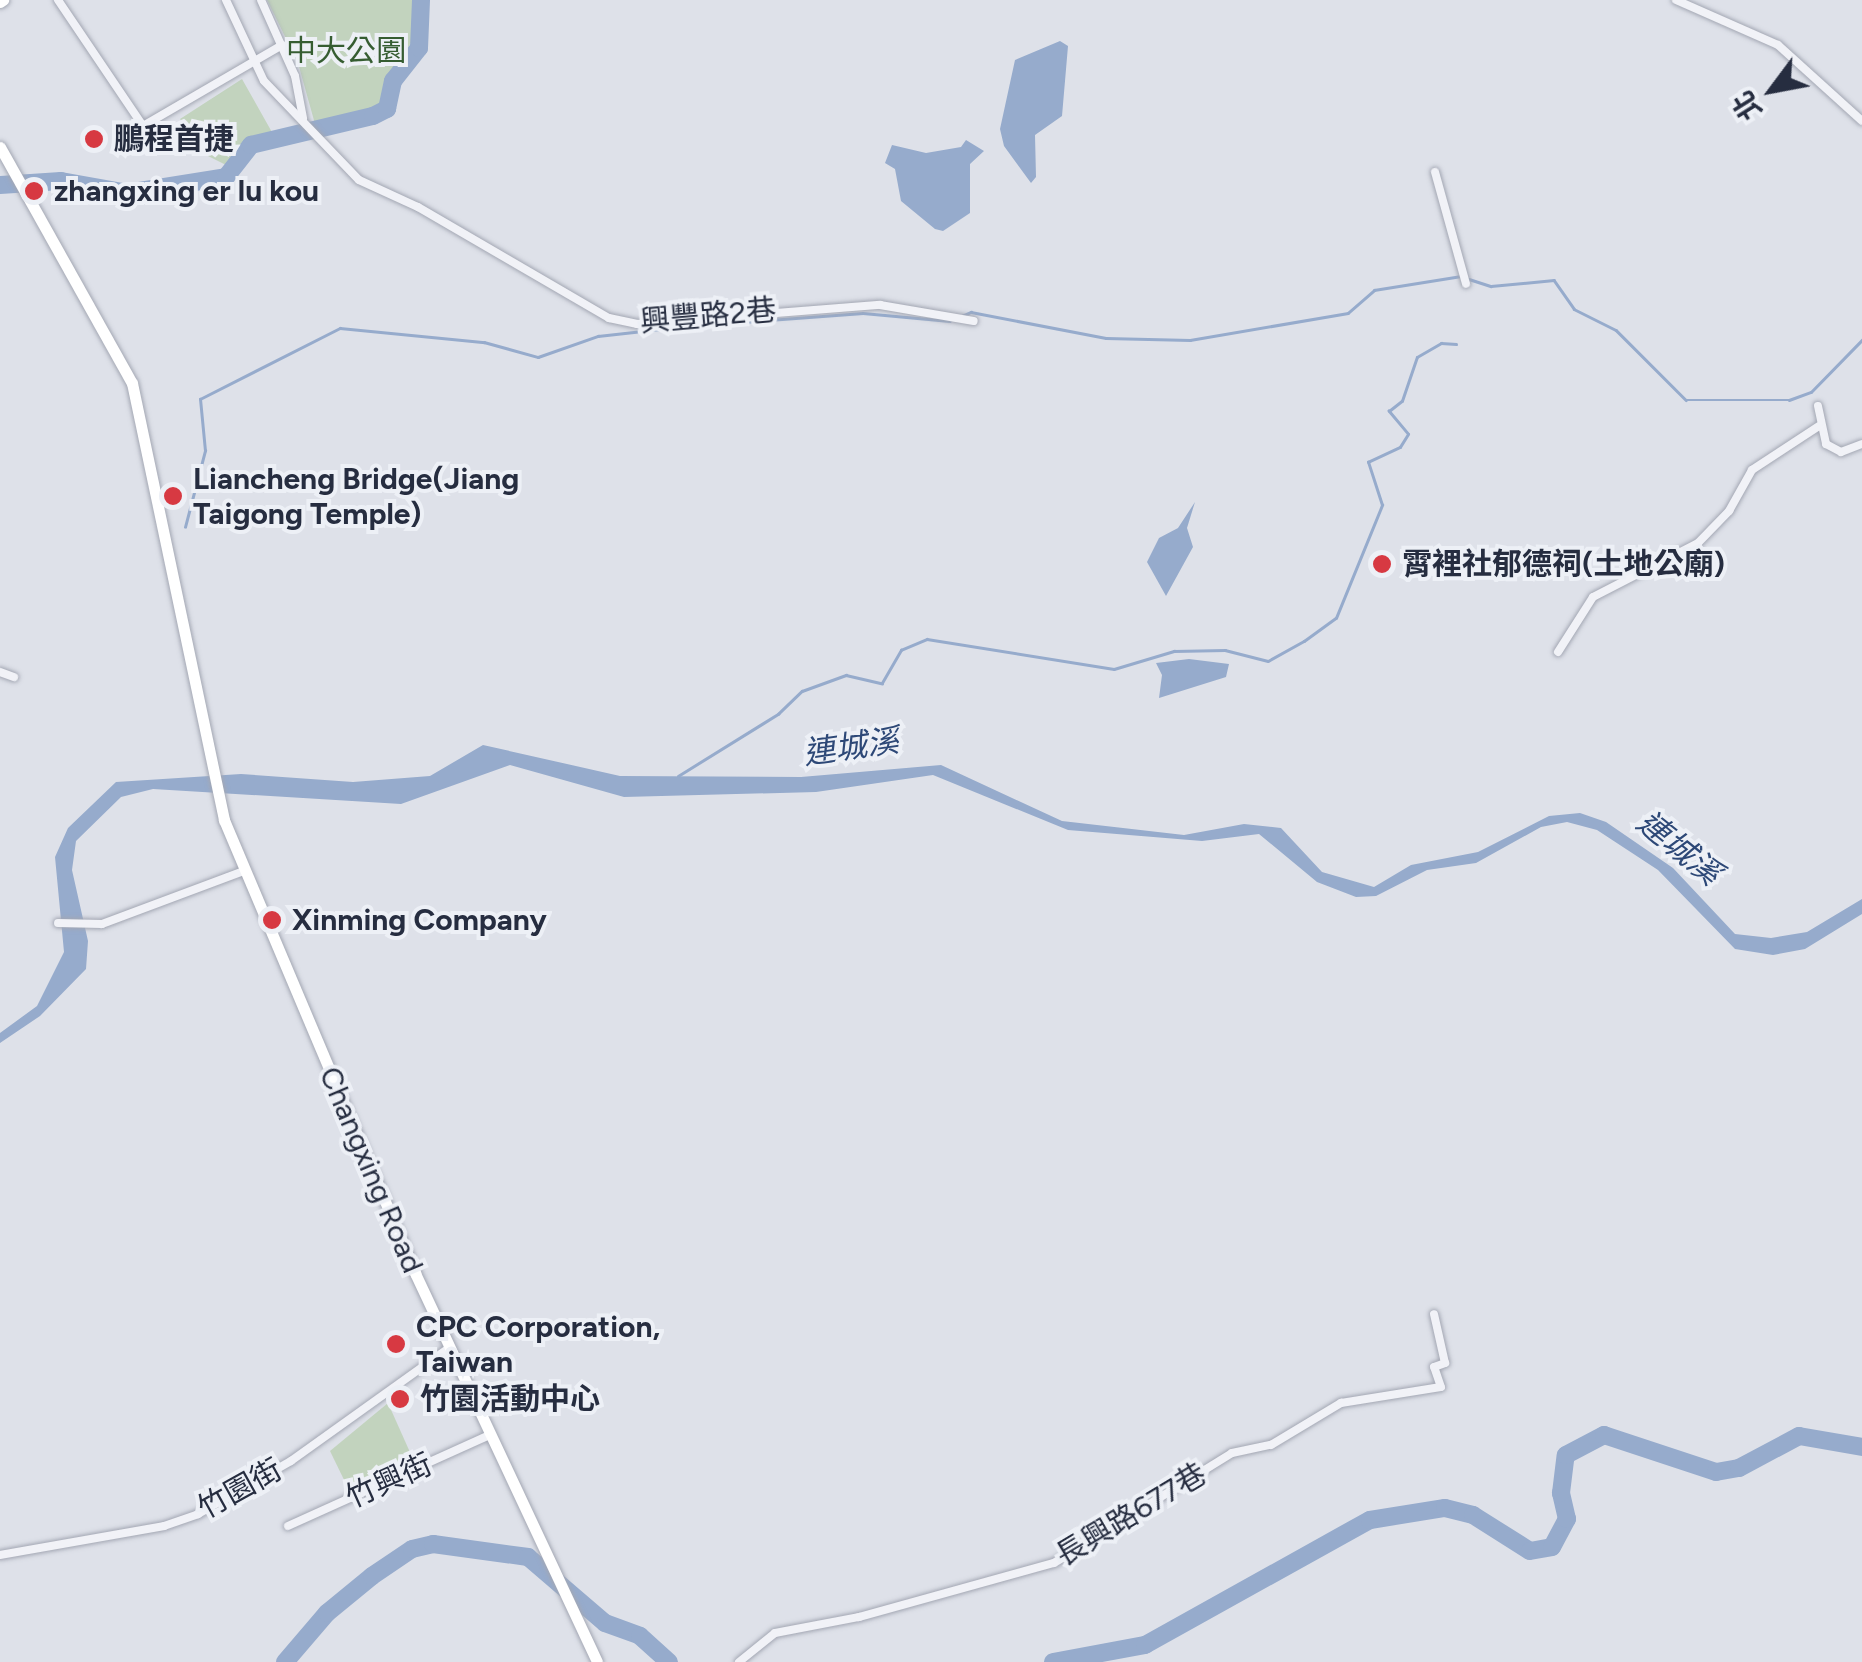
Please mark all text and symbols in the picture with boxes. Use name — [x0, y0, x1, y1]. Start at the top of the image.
park label: 中大公園 — [286, 33, 406, 69]
north arrow — [1722, 40, 1822, 140]
text: 北 — [1725, 85, 1768, 127]
place label: 鵬程首捷 — [114, 121, 234, 157]
marker: 鵬程首捷 — [83, 128, 105, 150]
place label: zhangxing er lu kou — [54, 173, 319, 209]
marker: zhangxing er lu kou — [23, 180, 45, 202]
street label: 興豐路2巷 — [638, 292, 778, 340]
place label: Liancheng Bridge(Jiang Taigong Temple) — [193, 461, 519, 532]
marker: Liancheng Bridge(Jiang Taigong Temple) — [162, 485, 184, 507]
place label: 霄裡社郁德祠(土地公廟) — [1402, 546, 1725, 582]
marker: 霄裡社郁德祠(土地公廟) — [1371, 553, 1393, 575]
water label: 連城溪 — [801, 721, 901, 773]
water label: 連城溪 — [1630, 803, 1728, 893]
place label: Xinming Company — [292, 902, 547, 938]
marker: Xinming Company — [261, 909, 283, 931]
street label: Changxing Road — [311, 1062, 431, 1278]
place label: CPC Corporation, Taiwan — [416, 1309, 660, 1380]
marker: CPC Corporation, Taiwan — [385, 1333, 407, 1355]
place label: 竹園活動中心 — [420, 1381, 600, 1417]
marker: 竹園活動中心 — [389, 1388, 411, 1410]
street label: 竹興街 — [341, 1446, 437, 1516]
street label: 竹園街 — [192, 1451, 288, 1527]
street label: 長興路677巷 — [1049, 1456, 1213, 1574]

